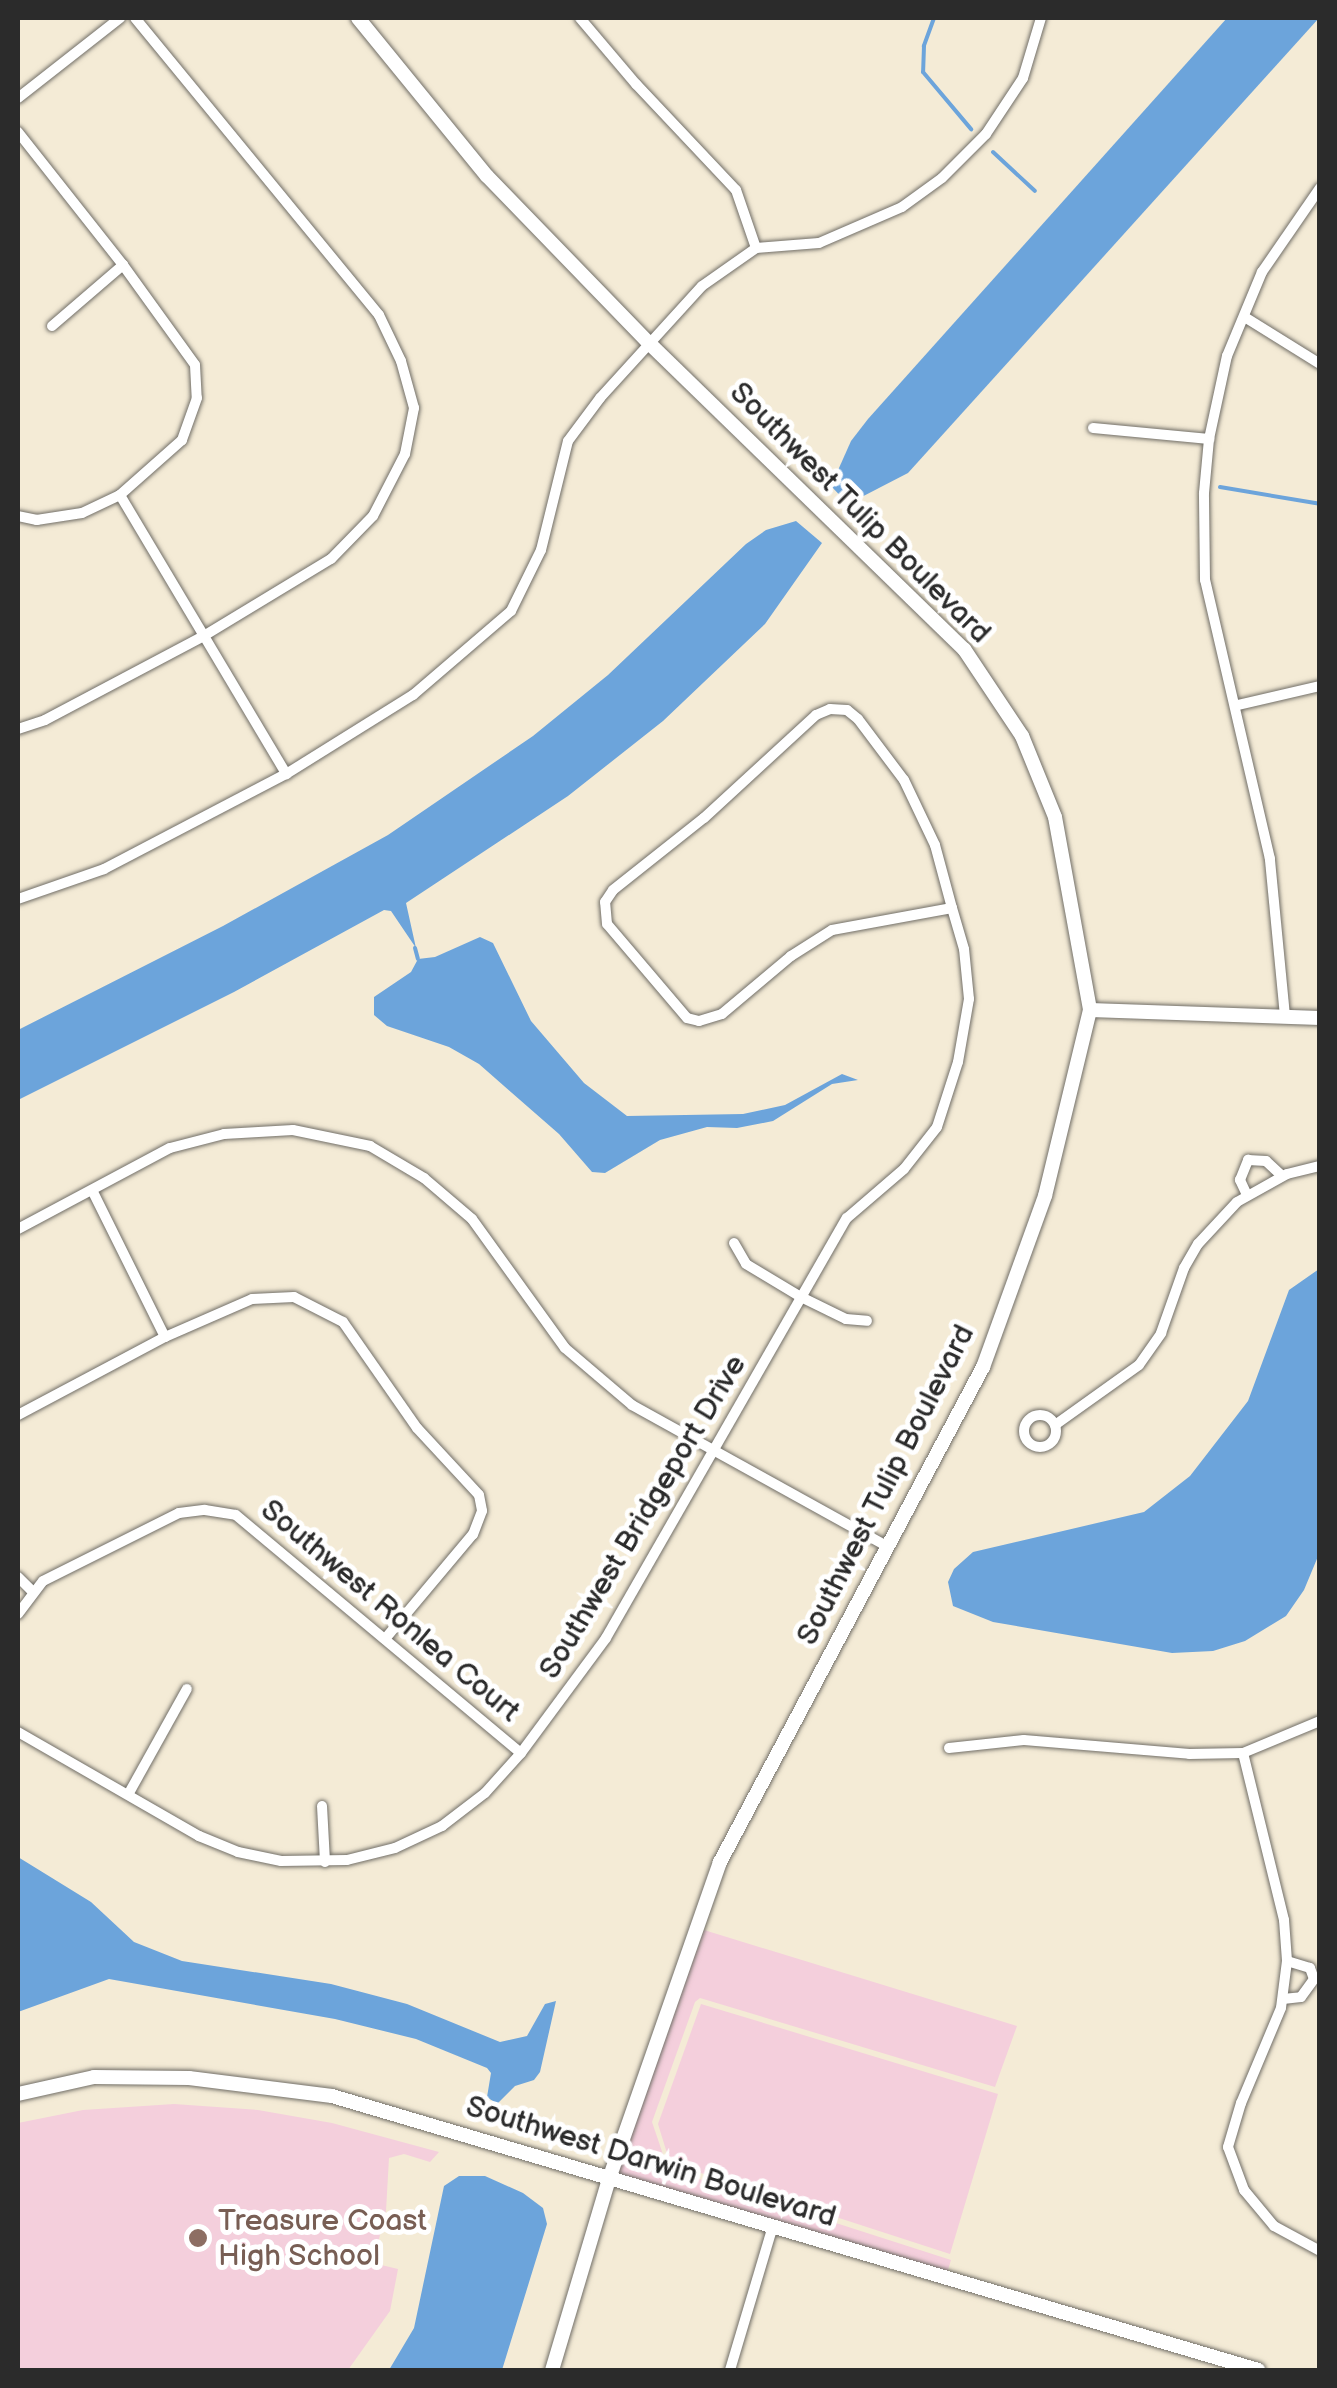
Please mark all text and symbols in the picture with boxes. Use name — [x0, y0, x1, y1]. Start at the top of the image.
street label: Southwest Tulip Boulevard — [722, 375, 998, 651]
street label: Southwest Tulip Boulevard — [789, 1319, 983, 1651]
street label: Southwest Bridgeport Drive — [532, 1349, 754, 1685]
street label: Southwest Ronlea Court — [253, 1492, 527, 1730]
street label: Southwest Darwin Boulevard — [462, 2088, 840, 2236]
place label: Treasure Coast High School — [218, 2203, 427, 2274]
marker: Treasure Coast High School — [187, 2227, 209, 2249]

